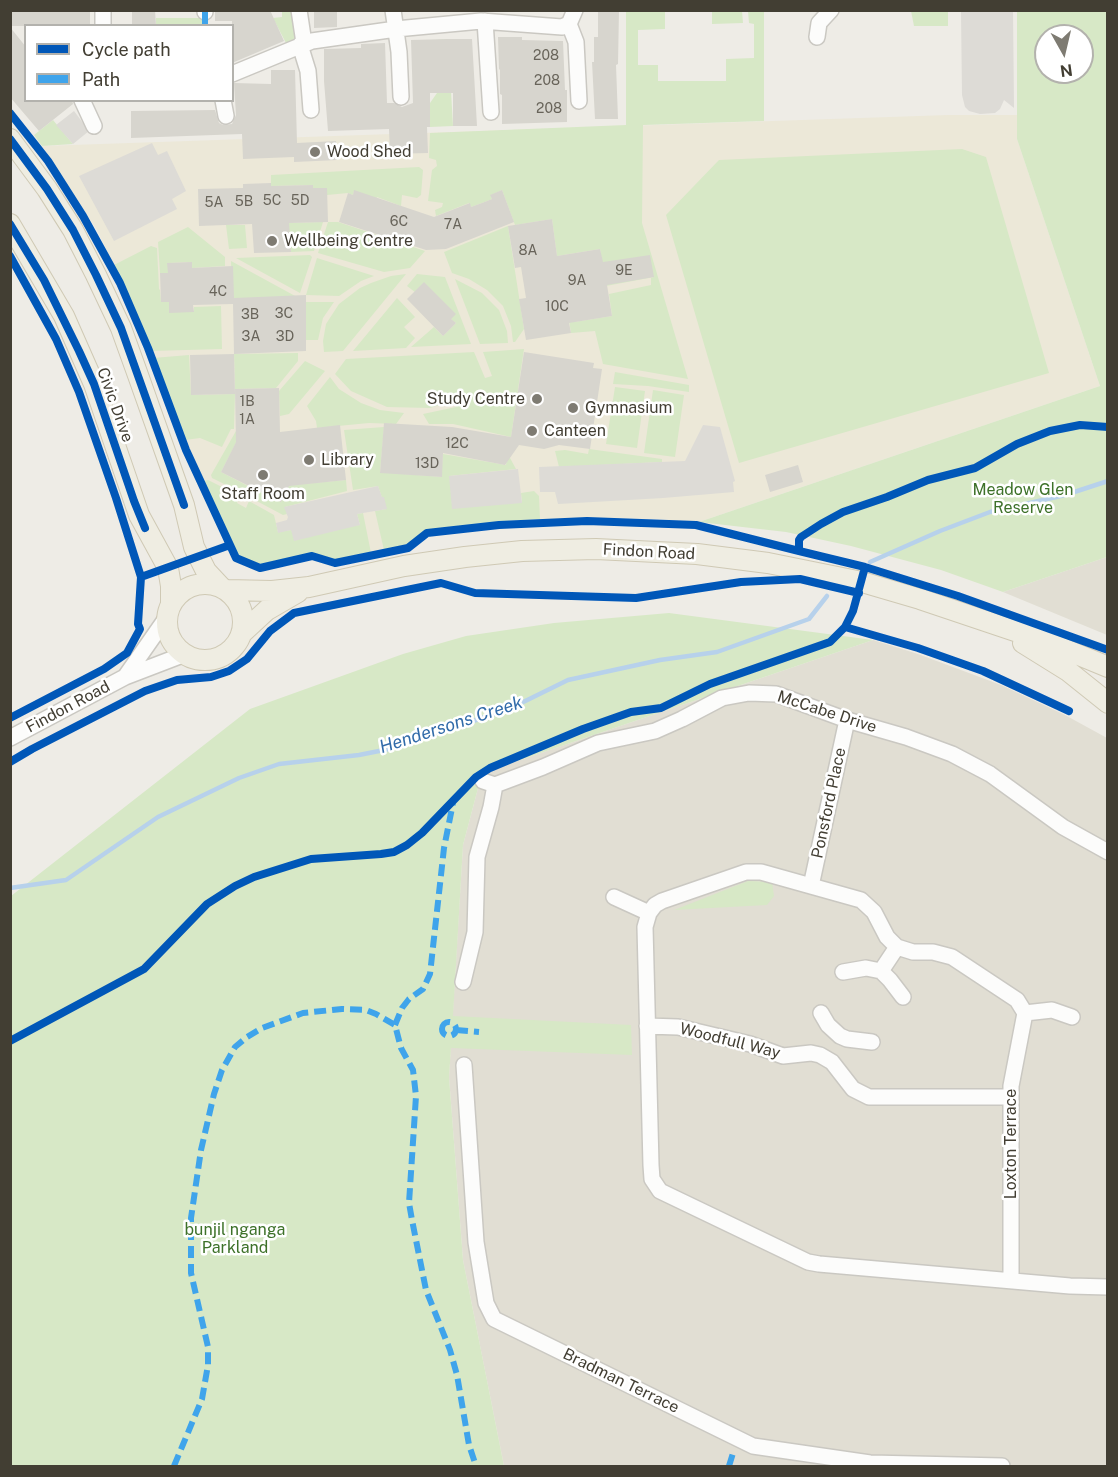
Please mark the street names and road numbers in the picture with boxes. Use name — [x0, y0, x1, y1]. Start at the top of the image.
street label: Civic Drive — [93, 365, 137, 445]
street label: Findon Road — [602, 540, 696, 564]
street label: Findon Road — [23, 677, 113, 737]
street label: McCabe Drive — [775, 687, 879, 737]
street label: Ponsford Place — [808, 746, 850, 860]
street label: Woodfull Way — [678, 1019, 782, 1063]
street label: Loxton Terrace — [1001, 1089, 1021, 1199]
street label: Bradman Terrace — [560, 1344, 682, 1418]

